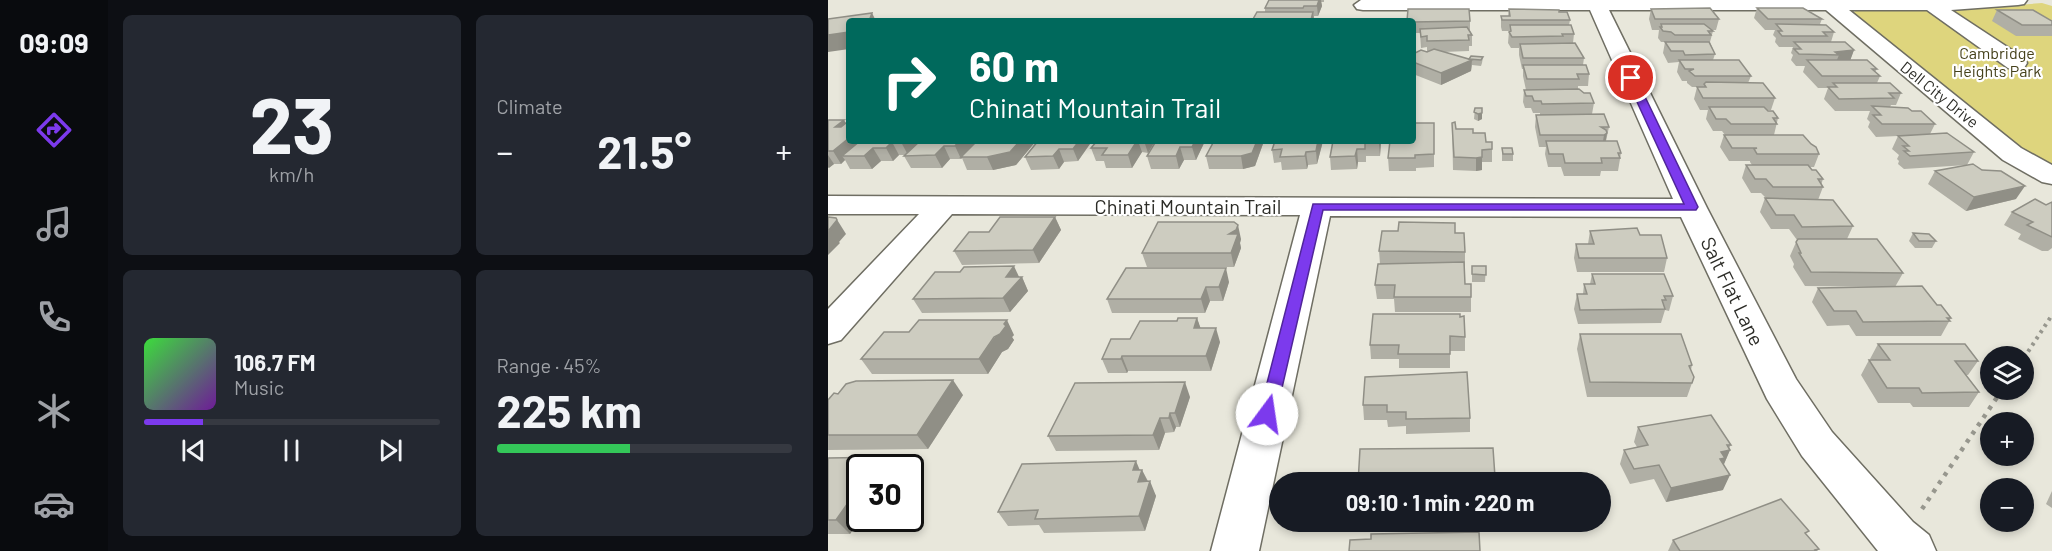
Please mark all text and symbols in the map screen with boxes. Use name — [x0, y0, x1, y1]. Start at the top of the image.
text: 09:09 — [19, 26, 89, 58]
text: 60 m — [969, 40, 1059, 90]
icon: right — [870, 42, 948, 120]
park label: Cambridge Heights Park — [1953, 43, 2041, 80]
pin — [1605, 52, 1656, 103]
street label: Dell City Drive — [1897, 57, 1983, 131]
icon: arrive — [1614, 61, 1647, 94]
text: 23 — [249, 76, 334, 170]
text: Chinati Mountain Trail — [969, 91, 1221, 123]
text: Climate — [497, 94, 563, 118]
icon: directions — [33, 109, 75, 151]
text: 21.5° — [597, 124, 691, 178]
text: − — [497, 131, 513, 171]
text: + — [776, 131, 792, 171]
text: km/h — [269, 162, 314, 186]
street label: Chinati Mountain Trail — [1095, 194, 1281, 218]
icon: music — [33, 203, 75, 245]
street label: Salt Flat Lane — [1696, 233, 1770, 349]
icon: phone — [33, 296, 75, 338]
map controls — [1980, 346, 2034, 532]
button: layers — [1980, 346, 2034, 400]
text: 106.7 FM — [234, 349, 315, 375]
text: Range · 45% — [497, 353, 602, 377]
text: Music — [234, 375, 284, 399]
position arrow — [1235, 382, 1299, 446]
text: 225 km — [497, 383, 642, 437]
icon: climate — [33, 390, 75, 432]
button: + — [1980, 412, 2034, 466]
icon: previous — [177, 434, 210, 467]
icon: pause — [275, 434, 308, 467]
icon: next — [374, 434, 407, 467]
speed limit sign: 30 — [846, 454, 924, 532]
button: − — [1980, 478, 2034, 532]
icon: car — [33, 483, 75, 525]
text: 09:10 · 1 min · 220 m — [1346, 489, 1534, 515]

